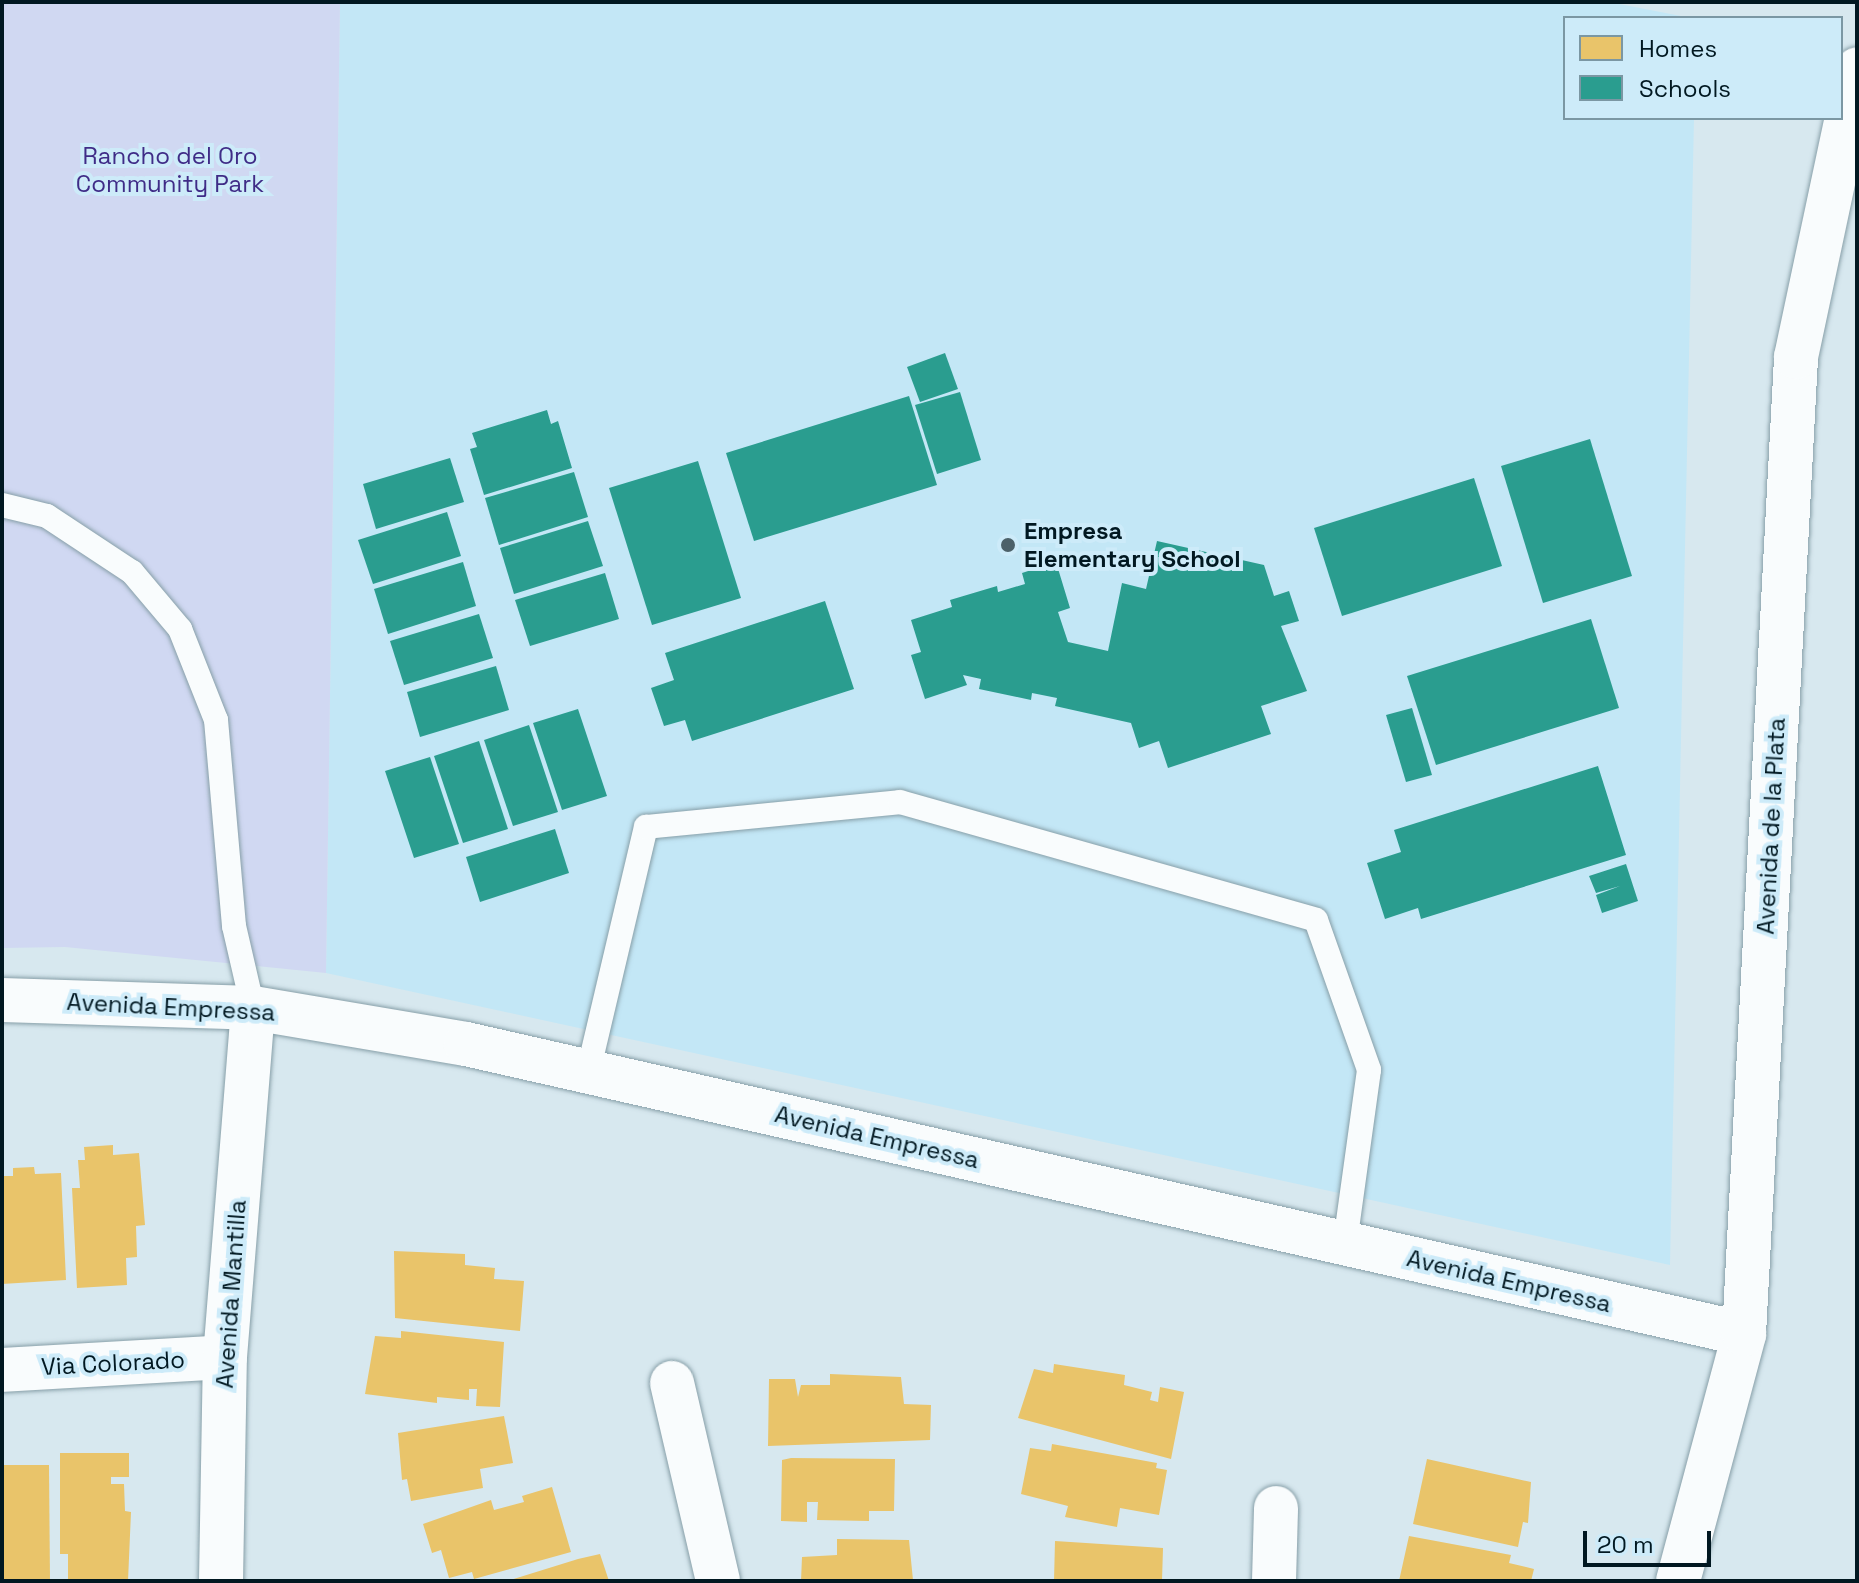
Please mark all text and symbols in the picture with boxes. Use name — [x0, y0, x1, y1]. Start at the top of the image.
legend — [1563, 16, 1843, 120]
text: Homes — [1639, 33, 1717, 64]
text: Schools — [1639, 73, 1731, 104]
park label: Rancho del Oro Community Park — [76, 142, 264, 198]
place label: Empresa Elementary School — [1024, 517, 1241, 573]
marker: Empresa Elementary School — [999, 536, 1017, 554]
street label: Avenida de la Plata — [1751, 717, 1791, 935]
street label: Avenida Empressa — [66, 987, 276, 1027]
street label: Avenida Empressa — [772, 1099, 982, 1175]
street label: Avenida Mantilla — [210, 1199, 252, 1389]
street label: Avenida Empressa — [1404, 1243, 1614, 1319]
street label: Via Colorado — [40, 1345, 186, 1381]
scale bar — [1587, 1515, 1715, 1565]
text: 20 m — [1597, 1529, 1654, 1560]

